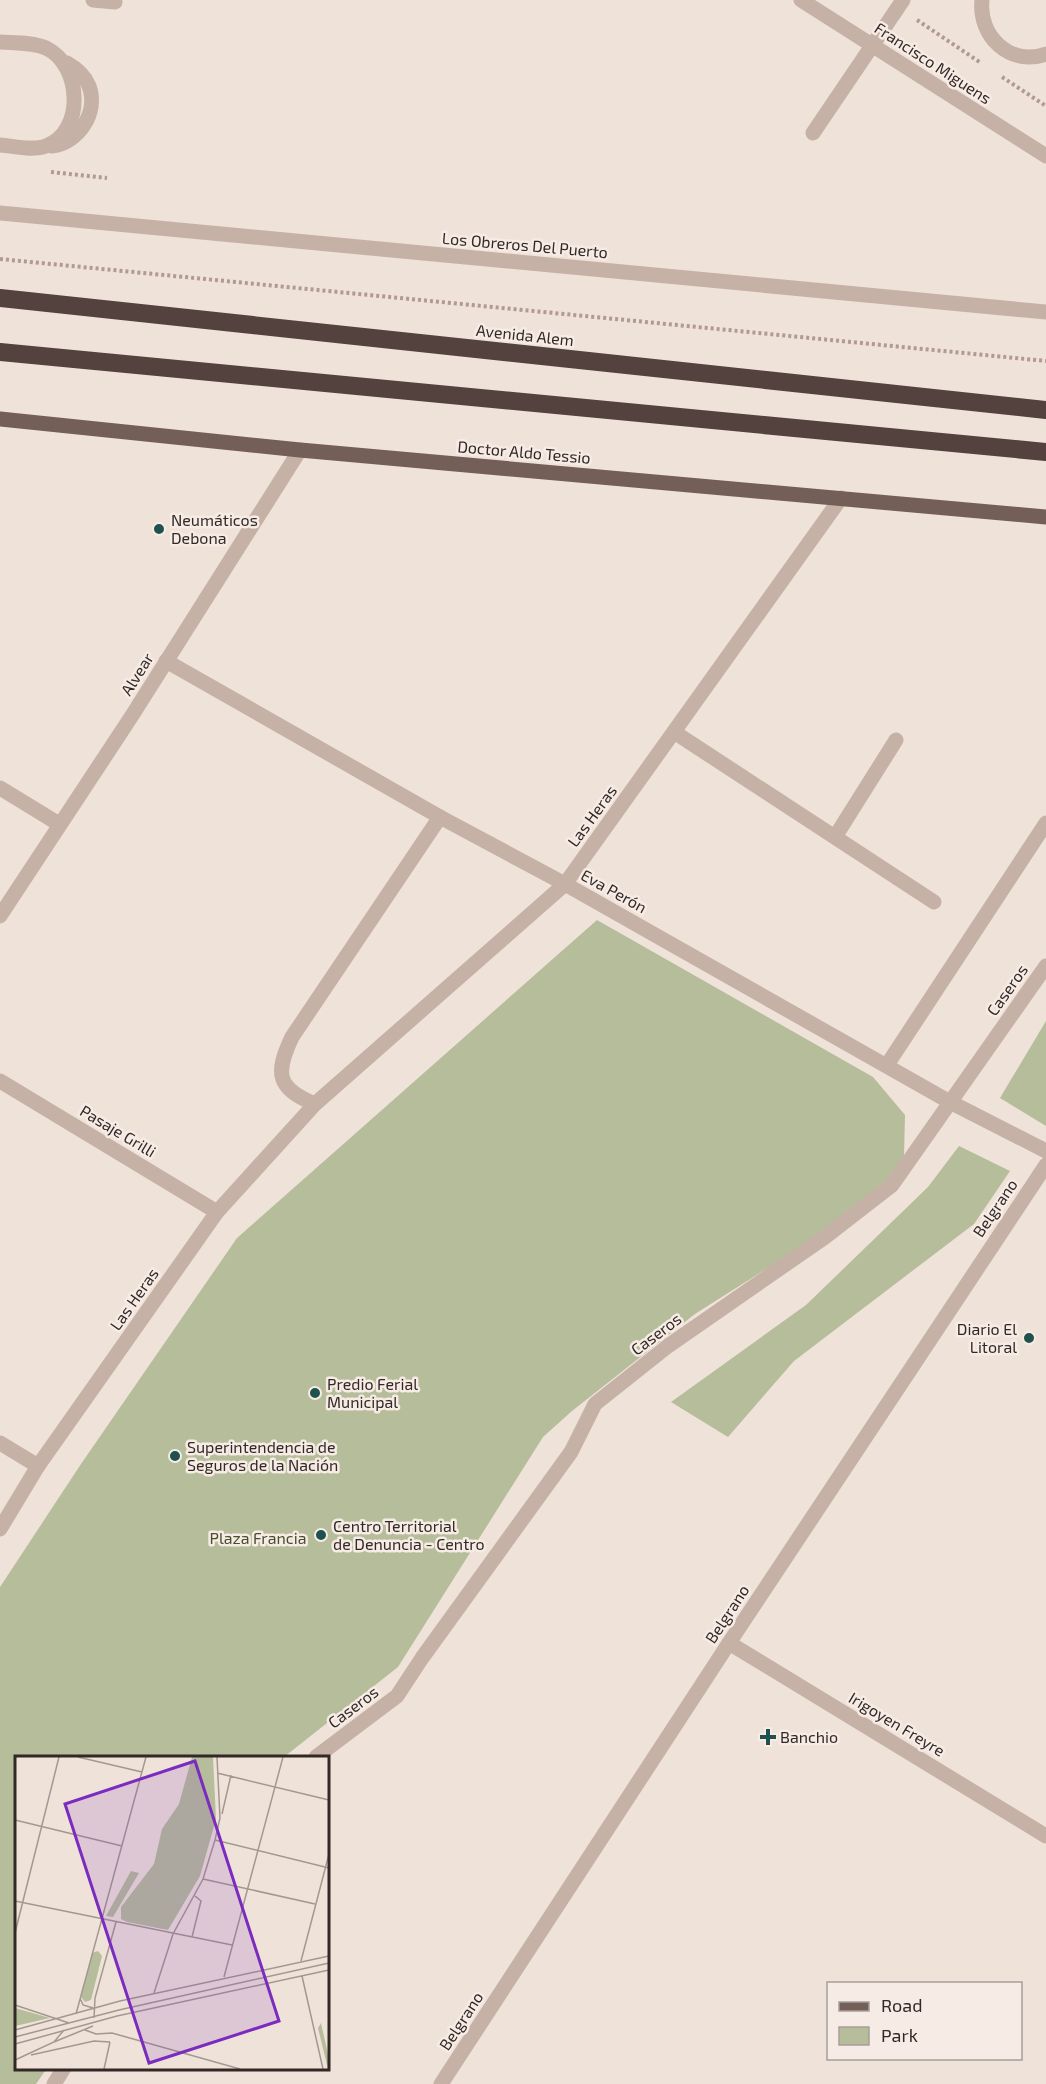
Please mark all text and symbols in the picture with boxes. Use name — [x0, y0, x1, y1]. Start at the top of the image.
street label: Francisco Miguens — [871, 18, 995, 107]
street label: Los Obreros Del Puerto — [441, 228, 609, 261]
street label: Avenida Alem — [475, 320, 575, 349]
street label: Doctor Aldo Tessio — [457, 436, 591, 467]
place label: Neumáticos Debona — [171, 510, 258, 547]
marker: Neumáticos Debona — [152, 522, 166, 536]
street label: Alvear — [116, 648, 157, 698]
street label: Las Heras — [563, 781, 620, 850]
street label: Eva Perón — [578, 865, 650, 916]
street label: Caseros — [982, 960, 1031, 1019]
street label: Pasaje Grilli — [76, 1101, 160, 1161]
street label: Belgrano — [968, 1175, 1021, 1240]
street label: Las Heras — [105, 1264, 162, 1333]
street label: Caseros — [627, 1309, 685, 1359]
place label: Diario El Litoral — [957, 1319, 1017, 1356]
marker: Diario El Litoral — [1022, 1331, 1036, 1345]
place label: Predio Ferial Municipal — [327, 1374, 418, 1411]
marker: Predio Ferial Municipal — [308, 1386, 322, 1400]
place label: Superintendencia de Seguros de la Nación — [187, 1437, 338, 1474]
marker: Superintendencia de Seguros de la Nación — [168, 1449, 182, 1463]
place label: Centro Territorial de Denuncia - Centro — [333, 1516, 485, 1553]
park label: Plaza Francia — [210, 1528, 306, 1547]
marker: Centro Territorial de Denuncia - Centro — [314, 1528, 328, 1542]
street label: Belgrano — [701, 1581, 752, 1646]
street label: Caseros — [324, 1682, 382, 1732]
street label: Irigoyen Freyre — [846, 1687, 949, 1760]
place label: Banchio — [780, 1727, 838, 1746]
marker: Banchio — [761, 1730, 775, 1744]
inset map — [15, 1756, 328, 2069]
legend — [827, 1982, 1022, 2060]
street label: Belgrano — [435, 1988, 486, 2053]
text: Road — [881, 1994, 922, 2016]
text: Park — [881, 2024, 918, 2046]

